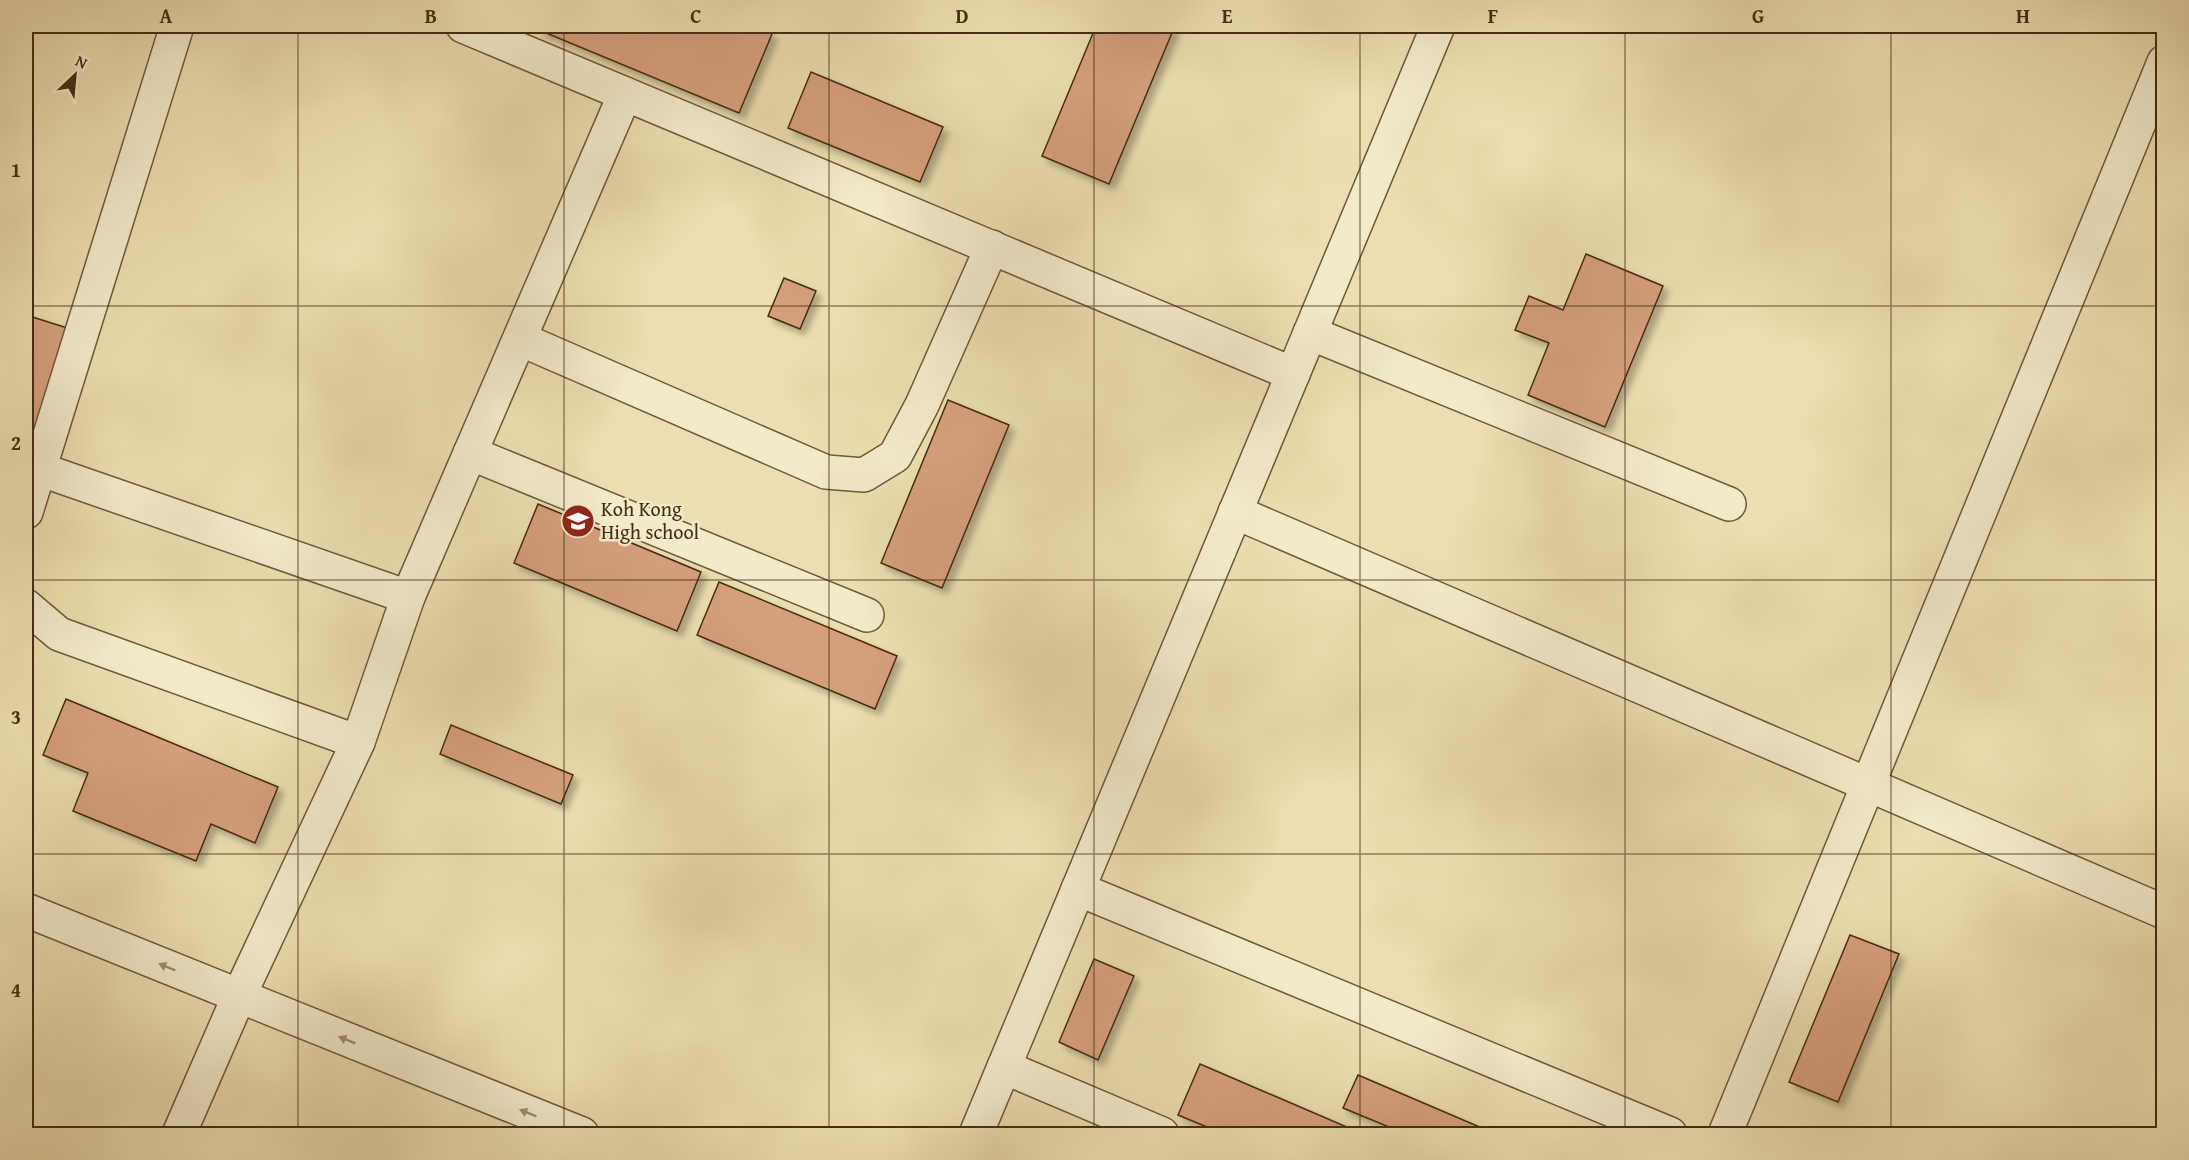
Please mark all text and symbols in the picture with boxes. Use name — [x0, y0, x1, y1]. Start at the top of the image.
text: A — [160, 1, 173, 30]
text: B — [425, 1, 437, 30]
text: C — [690, 1, 702, 30]
text: D — [955, 1, 969, 30]
text: E — [1222, 1, 1233, 30]
text: F — [1488, 1, 1498, 30]
text: G — [1752, 1, 1764, 30]
text: H — [2016, 1, 2030, 30]
north arrow — [45, 45, 105, 105]
text: N — [72, 48, 92, 75]
text: 1 — [11, 155, 21, 184]
text: 2 — [11, 428, 21, 457]
place label: Koh Kong High school — [601, 494, 700, 546]
school or university icon: Koh Kong High school — [560, 503, 596, 539]
text: 3 — [11, 702, 21, 731]
one-way arrow — [157, 962, 175, 972]
text: 4 — [11, 975, 21, 1004]
one-way arrow — [338, 1035, 356, 1045]
one-way arrow — [519, 1108, 537, 1117]

